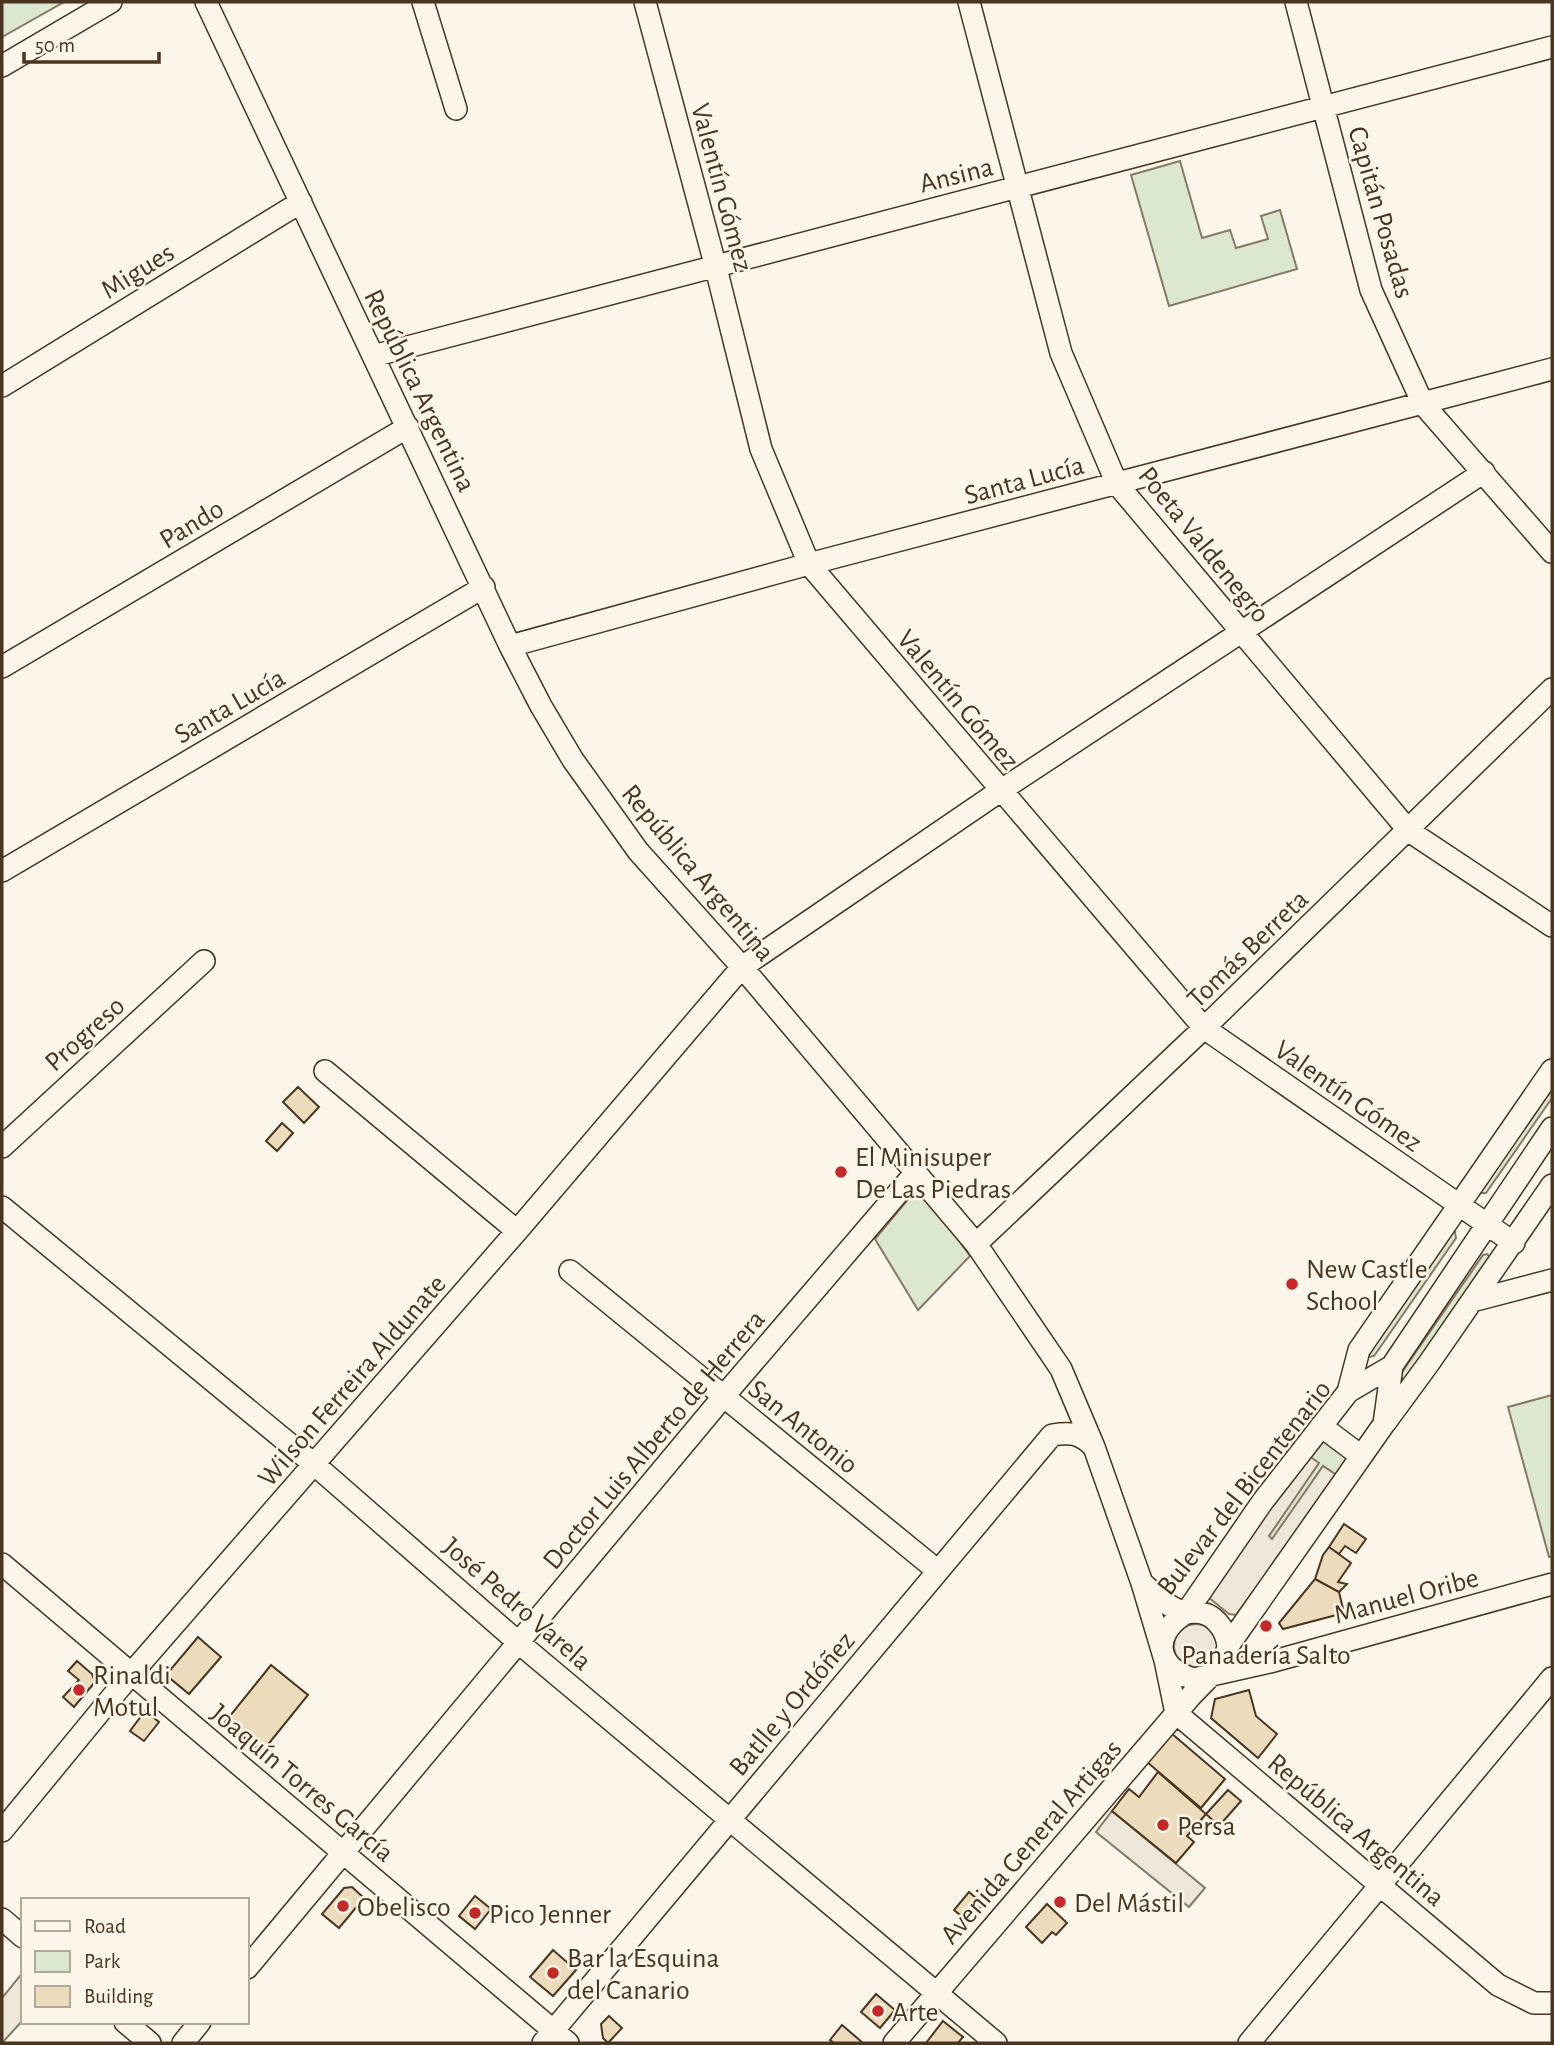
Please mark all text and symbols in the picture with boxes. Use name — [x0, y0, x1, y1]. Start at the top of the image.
scale bar — [24, 21, 159, 65]
text: 50 m — [35, 35, 75, 56]
street label: Valentín Gómez — [685, 100, 757, 275]
street label: Capitán Posadas — [1342, 123, 1418, 302]
street label: Ansina — [917, 153, 996, 199]
street label: Migues — [97, 239, 179, 305]
street label: República Argentina — [358, 285, 480, 496]
street label: Santa Lucía — [962, 452, 1087, 510]
street label: Poeta Valdenegro — [1132, 462, 1275, 629]
street label: Pando — [155, 495, 229, 555]
street label: Valentín Gómez — [891, 625, 1024, 775]
street label: Santa Lucía — [170, 664, 290, 750]
street label: República Argentina — [616, 780, 779, 967]
street label: Tomás Berreta — [1182, 885, 1314, 1014]
street label: Progreso — [40, 992, 131, 1077]
street label: Valentín Gómez — [1269, 1036, 1427, 1158]
place label: El Minisuper De Las Piedras — [855, 1144, 1011, 1204]
marker: El Minisuper De Las Piedras — [833, 1164, 849, 1180]
place label: New Castle School — [1306, 1256, 1428, 1316]
street label: Wilson Ferreira Aldunate — [253, 1270, 452, 1492]
marker: New Castle School — [1284, 1276, 1300, 1292]
street label: Doctor Luis Alberto de Herrera — [538, 1305, 771, 1575]
street label: San Antonio — [743, 1375, 863, 1480]
street label: Bulevar del Bicentenario — [1152, 1376, 1337, 1601]
street label: José Pedro Varela — [437, 1533, 596, 1676]
street label: Manuel Oribe — [1331, 1564, 1482, 1630]
marker: Panadería Salto — [1258, 1618, 1274, 1634]
street label: Batlle y Ordóñez — [724, 1627, 861, 1782]
place label: Panadería Salto — [1181, 1642, 1351, 1670]
place label: Rinaldi Motul — [93, 1662, 171, 1722]
marker: Rinaldi Motul — [71, 1682, 87, 1698]
street label: Joaquín Torres García — [205, 1699, 399, 1868]
street label: Avenida General Artigas — [936, 1735, 1127, 1950]
street label: República Argentina — [1262, 1749, 1449, 1912]
place label: Persa — [1177, 1813, 1236, 1841]
marker: Persa — [1155, 1817, 1171, 1833]
place label: Del Mástil — [1074, 1890, 1184, 1918]
place label: Obelisco — [357, 1894, 451, 1922]
marker: Del Mástil — [1052, 1894, 1068, 1910]
legend — [21, 1898, 248, 2024]
marker: Obelisco — [335, 1898, 351, 1914]
place label: Pico Jenner — [489, 1901, 611, 1929]
marker: Pico Jenner — [467, 1905, 483, 1921]
text: Road — [84, 1916, 126, 1937]
place label: Bar la Esquina del Canario — [567, 1945, 719, 2005]
text: Park — [84, 1951, 121, 1972]
marker: Bar la Esquina del Canario — [545, 1965, 561, 1981]
text: Building — [84, 1986, 154, 2007]
place label: Arte — [892, 1999, 938, 2027]
marker: Arte — [870, 2003, 886, 2019]

